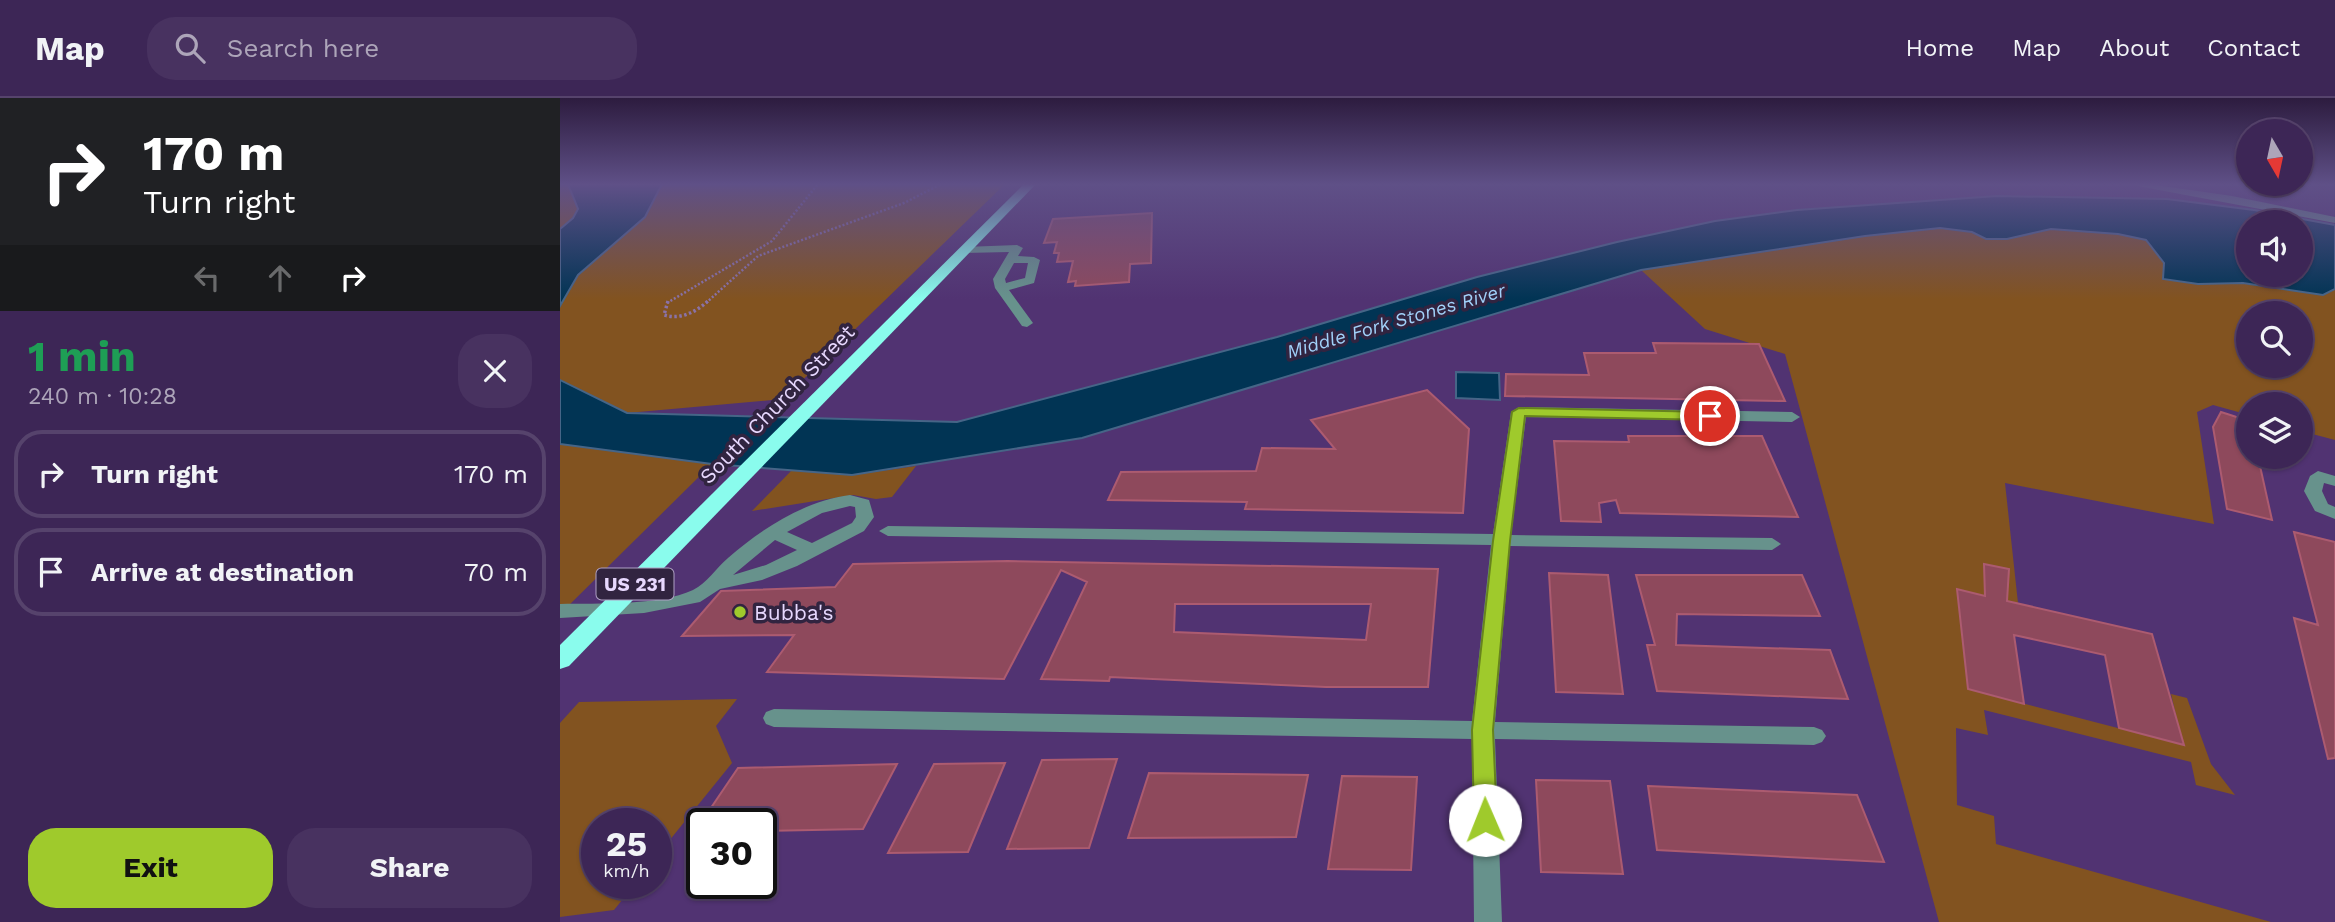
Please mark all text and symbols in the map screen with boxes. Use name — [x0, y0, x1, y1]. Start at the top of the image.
search box — [147, 17, 637, 80]
text: Map — [35, 29, 105, 68]
icon: search — [171, 29, 209, 67]
text: Search here — [227, 33, 379, 63]
text: Home — [1906, 34, 1974, 62]
text: Map — [2012, 34, 2061, 62]
text: About — [2099, 34, 2169, 62]
text: Contact — [2207, 34, 2300, 62]
north arrow — [2236, 119, 2314, 196]
map controls — [2236, 119, 2313, 469]
text: 170 m — [143, 124, 284, 182]
icon: right — [28, 126, 119, 217]
text: Turn right — [143, 183, 295, 221]
button: sound — [2236, 210, 2313, 287]
icon: left — [188, 259, 226, 297]
icon: ahead — [261, 259, 299, 297]
icon: right — [334, 259, 372, 297]
water label: Middle Fork Stones River — [1284, 279, 1509, 363]
button: search — [2236, 301, 2313, 378]
street label: South Church Street — [694, 319, 860, 489]
text: 1 min — [28, 332, 136, 381]
button: close — [458, 334, 532, 408]
text: 240 m · 10:28 — [28, 383, 177, 410]
pin — [1680, 386, 1740, 446]
button: layers — [2236, 392, 2313, 469]
icon: arrive — [1691, 397, 1729, 435]
icon: right — [32, 455, 70, 493]
text: Turn right — [91, 459, 218, 489]
text: 170 m — [454, 459, 528, 489]
icon: arrive — [32, 553, 70, 591]
text: Arrive at destination — [91, 557, 354, 587]
text: 70 m — [464, 557, 528, 587]
road number: US 231 — [596, 569, 674, 600]
place label: Bubba's — [754, 600, 834, 625]
marker: Bubba's — [732, 604, 748, 620]
position arrow — [1448, 783, 1522, 857]
speed limit sign: 30 — [686, 808, 777, 899]
text: 25 — [606, 823, 647, 865]
button: Exit — [28, 828, 273, 908]
button: Share — [287, 828, 532, 908]
text: km/h — [603, 860, 650, 881]

